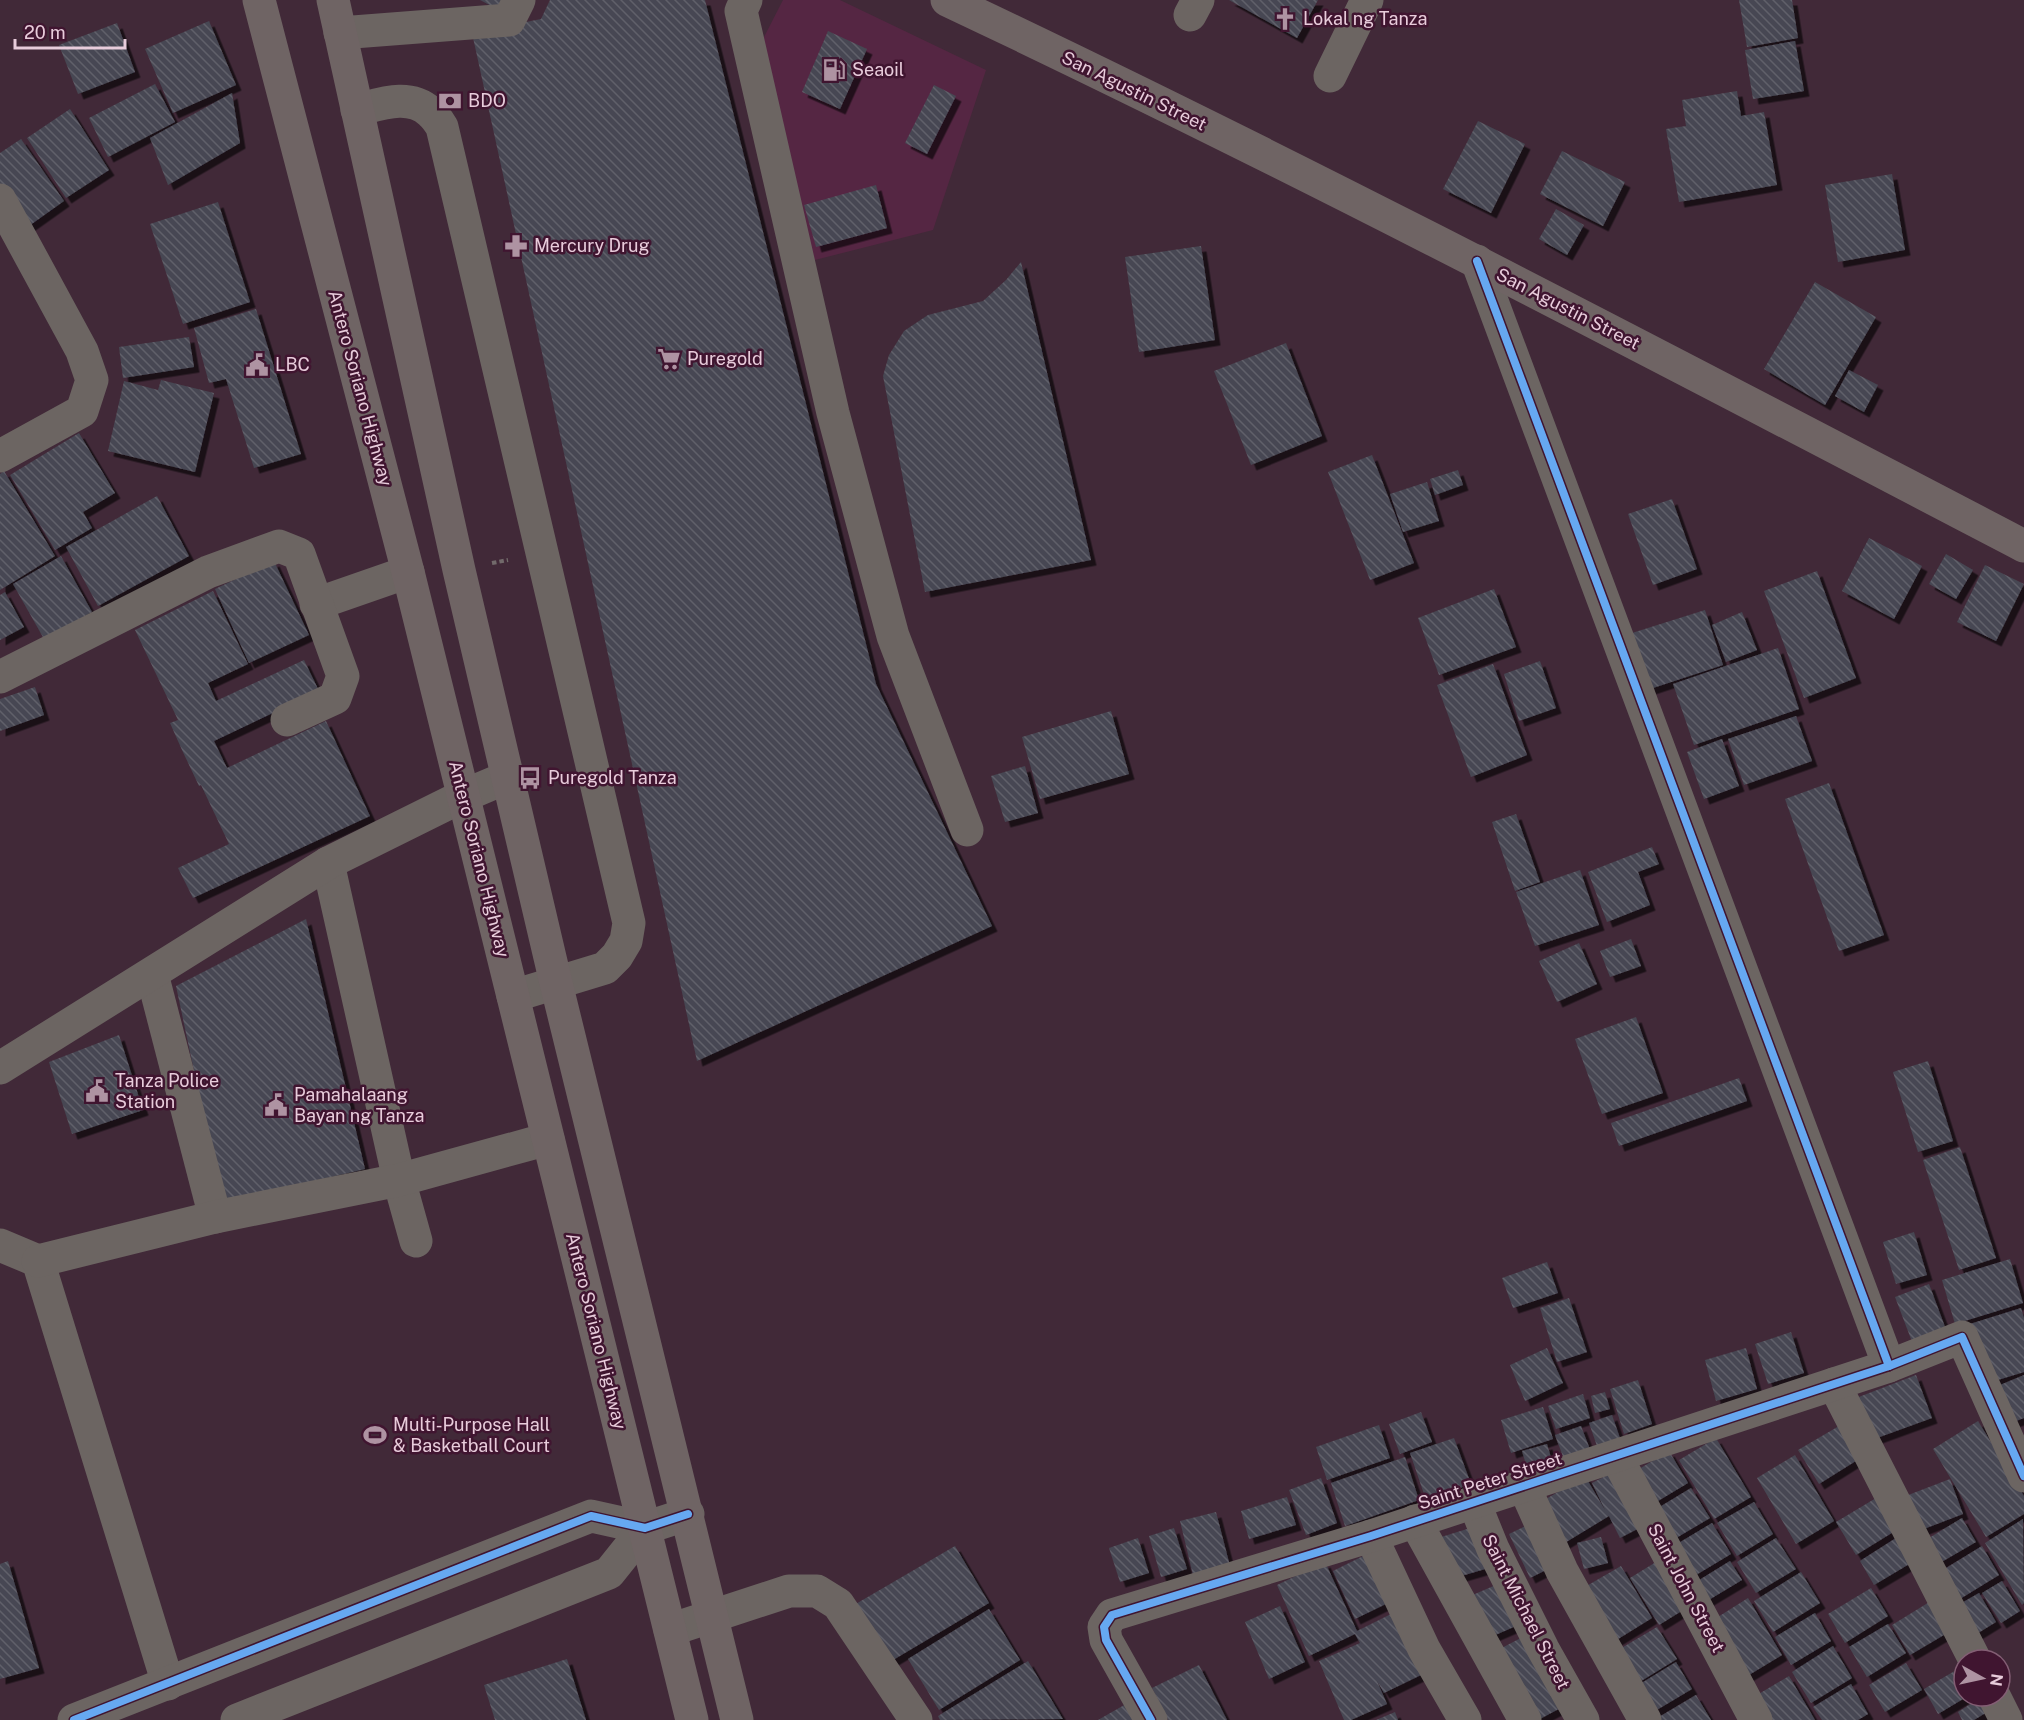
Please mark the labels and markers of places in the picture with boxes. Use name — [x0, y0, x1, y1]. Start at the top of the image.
church icon: Lokal ng Tanza — [1272, 6, 1298, 32]
place label: Lokal ng Tanza — [1303, 8, 1427, 29]
fuel station icon: Seaoil — [821, 57, 847, 83]
place label: Seaoil — [852, 59, 904, 80]
bank icon: BDO — [437, 88, 463, 114]
place label: BDO — [468, 90, 506, 111]
pharmacy icon: Mercury Drug — [503, 233, 529, 259]
place label: Mercury Drug — [534, 235, 650, 256]
supermarket icon: Puregold — [656, 346, 682, 372]
place label: Puregold — [687, 348, 763, 369]
public building icon: LBC — [244, 352, 270, 378]
place label: LBC — [275, 354, 310, 375]
bus stop icon: Puregold Tanza — [517, 765, 543, 791]
place label: Puregold Tanza — [548, 767, 677, 788]
place label: Tanza Police Station — [115, 1070, 219, 1112]
public building icon: Tanza Police Station — [84, 1078, 110, 1104]
place label: Pamahalaang Bayan ng Tanza — [294, 1084, 424, 1126]
public building icon: Pamahalaang Bayan ng Tanza — [263, 1092, 289, 1118]
place label: Multi-Purpose Hall & Basketball Court — [393, 1414, 550, 1456]
sports icon: Multi-Purpose Hall & Basketball Court — [362, 1422, 388, 1448]

